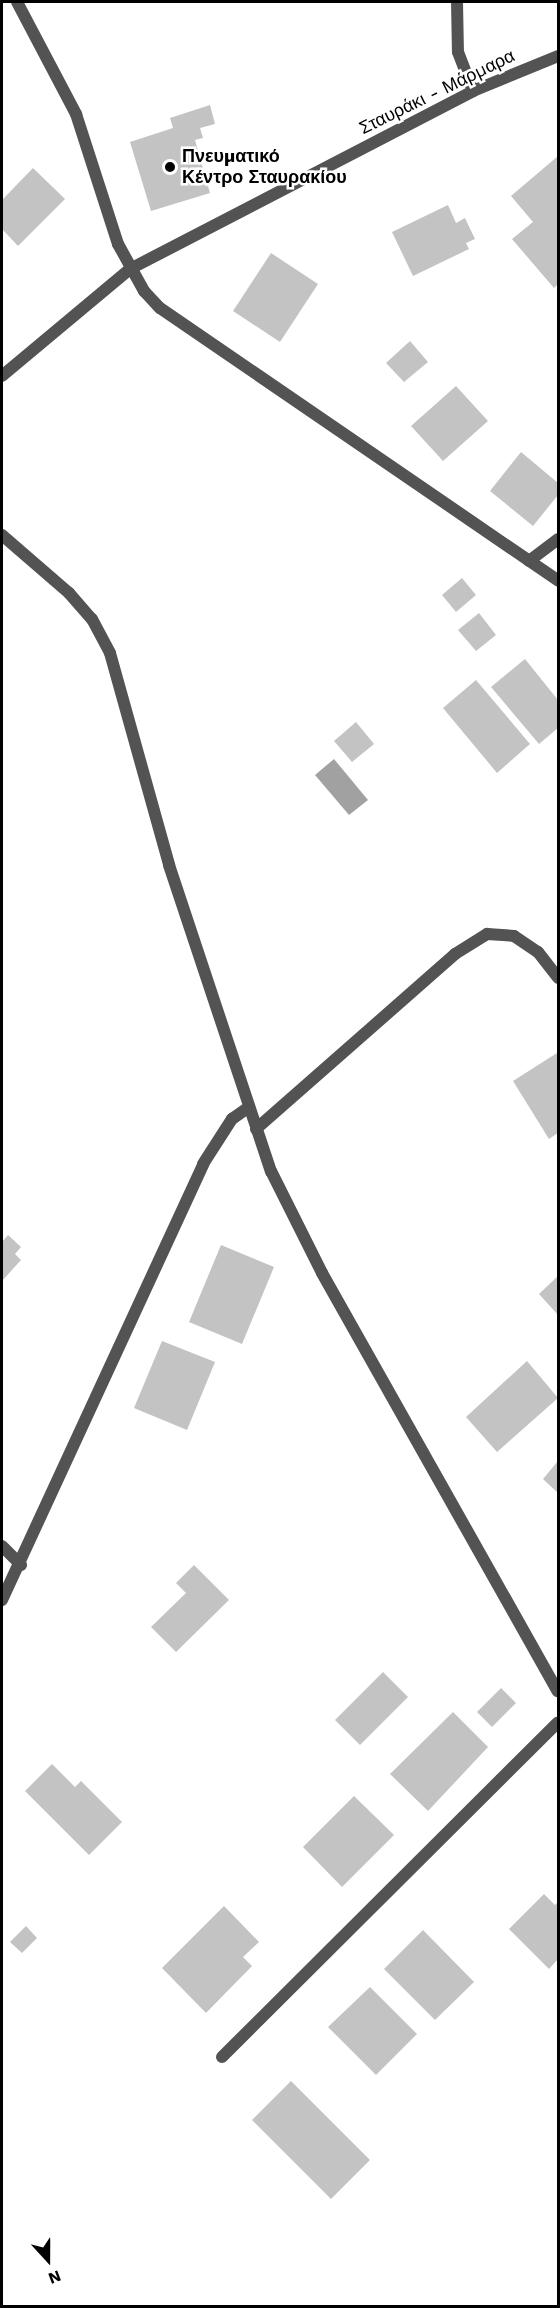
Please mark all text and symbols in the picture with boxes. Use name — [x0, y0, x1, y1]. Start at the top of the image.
street label: Σταυράκι - Μάρμαρα — [356, 45, 518, 139]
place label: Πνευματικό Κέντρο Σταυρακίου — [182, 146, 347, 188]
marker: Πνευματικό Κέντρο Σταυρακίου — [163, 160, 177, 174]
north arrow — [18, 2230, 78, 2290]
text: N — [46, 2266, 64, 2288]

